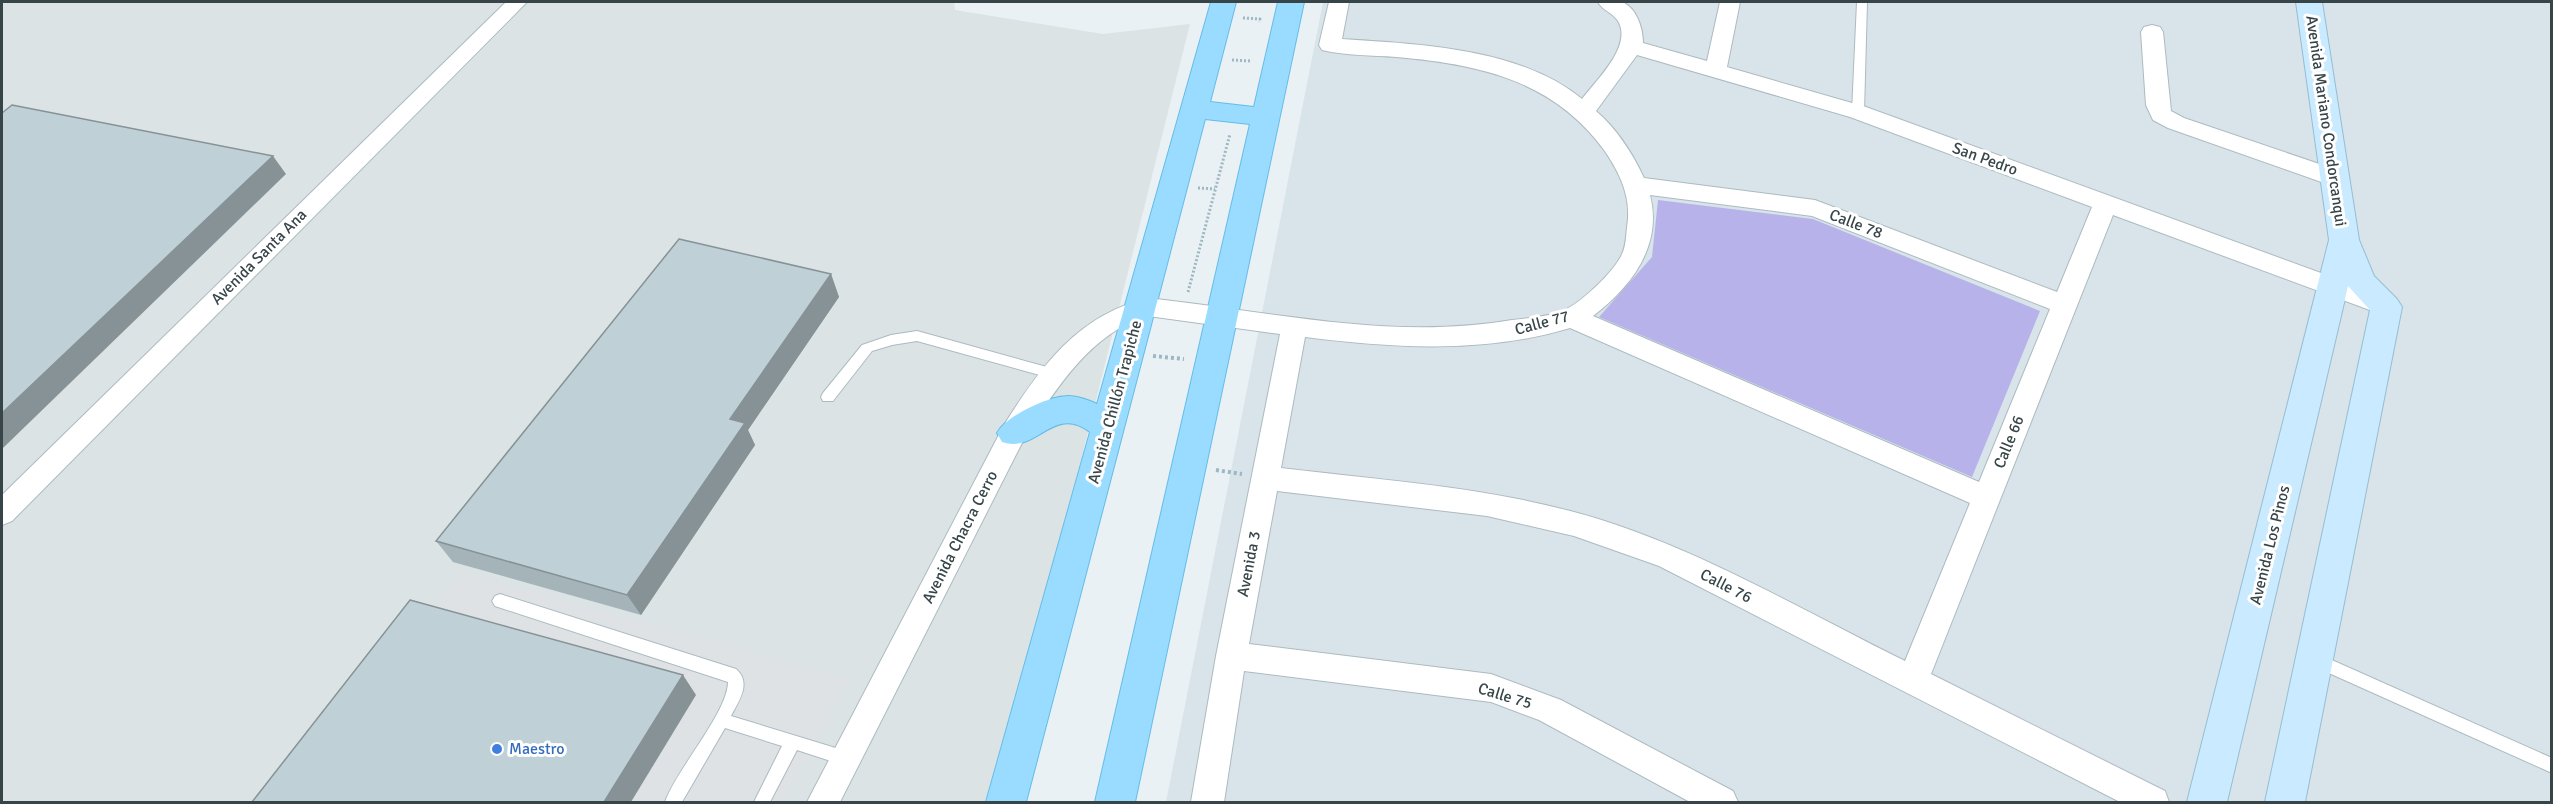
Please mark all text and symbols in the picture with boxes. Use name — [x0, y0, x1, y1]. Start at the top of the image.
street label: Avenida Mariano Condorcanqui — [2301, 14, 2351, 228]
street label: San Pedro — [1949, 138, 2021, 180]
street label: Avenida Santa Ana — [207, 205, 311, 309]
street label: Calle 78 — [1826, 205, 1886, 243]
street label: Calle 77 — [1513, 306, 1571, 340]
street label: Avenida Chillón Trapiche — [1084, 318, 1146, 486]
street label: Calle 66 — [1989, 413, 2029, 471]
street label: Avenida Chacra Cerro — [918, 467, 1002, 607]
street label: Avenida Los Pinos — [2246, 483, 2294, 607]
street label: Avenida 3 — [1233, 529, 1265, 599]
street label: Calle 76 — [1697, 564, 1755, 608]
street label: Calle 75 — [1476, 678, 1534, 714]
place label: Maestro — [509, 739, 564, 759]
marker: Maestro — [490, 742, 504, 756]

